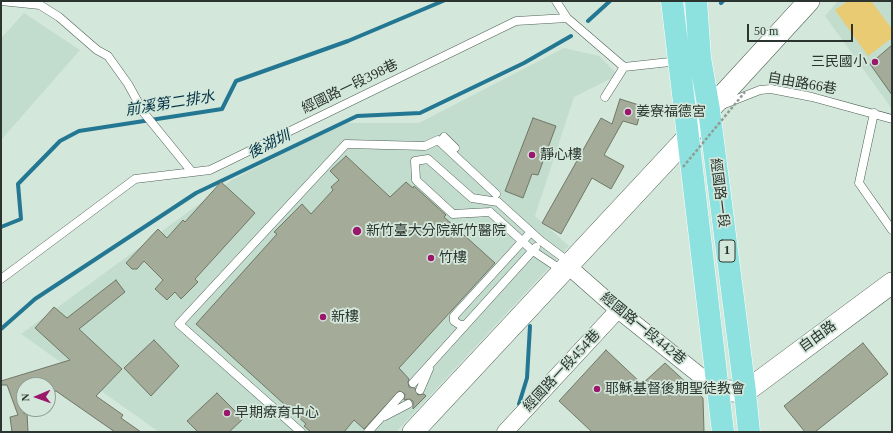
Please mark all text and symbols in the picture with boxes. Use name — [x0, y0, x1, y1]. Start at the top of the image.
scale bar — [749, 16, 855, 42]
text: 50 m — [754, 24, 778, 38]
place label: 三民國小 — [811, 54, 867, 70]
street label: 經國路一段398巷 — [299, 56, 401, 118]
marker: 三民國小 — [870, 57, 880, 67]
street label: 自由路66巷 — [766, 70, 838, 98]
water label: 前溪第二排水 — [124, 88, 216, 120]
place label: 姜寮福德宮 — [636, 104, 706, 120]
marker: 姜寮福德宮 — [623, 107, 633, 117]
water label: 後湖圳 — [245, 127, 293, 163]
place label: 靜心樓 — [540, 147, 582, 163]
marker: 靜心樓 — [527, 150, 537, 160]
street label: 經國路一段 — [706, 157, 732, 229]
place label: 新竹臺大分院新竹醫院 — [366, 223, 506, 239]
marker: 新竹臺大分院新竹醫院 — [351, 225, 363, 237]
road number: 1 — [719, 240, 735, 262]
place label: 竹樓 — [439, 250, 467, 266]
marker: 竹樓 — [426, 253, 436, 263]
street label: 經國路一段442巷 — [597, 289, 689, 369]
place label: 新樓 — [331, 309, 359, 325]
marker: 新樓 — [318, 312, 328, 322]
street label: 自由路 — [796, 318, 840, 356]
street label: 經國路一段454巷 — [520, 327, 604, 415]
north arrow — [16, 377, 56, 417]
place label: 耶穌基督後期聖徒教會 — [605, 381, 745, 397]
marker: 耶穌基督後期聖徒教會 — [592, 384, 602, 394]
text: N — [19, 393, 31, 402]
place label: 早期療育中心 — [235, 405, 319, 421]
marker: 早期療育中心 — [222, 408, 232, 418]

